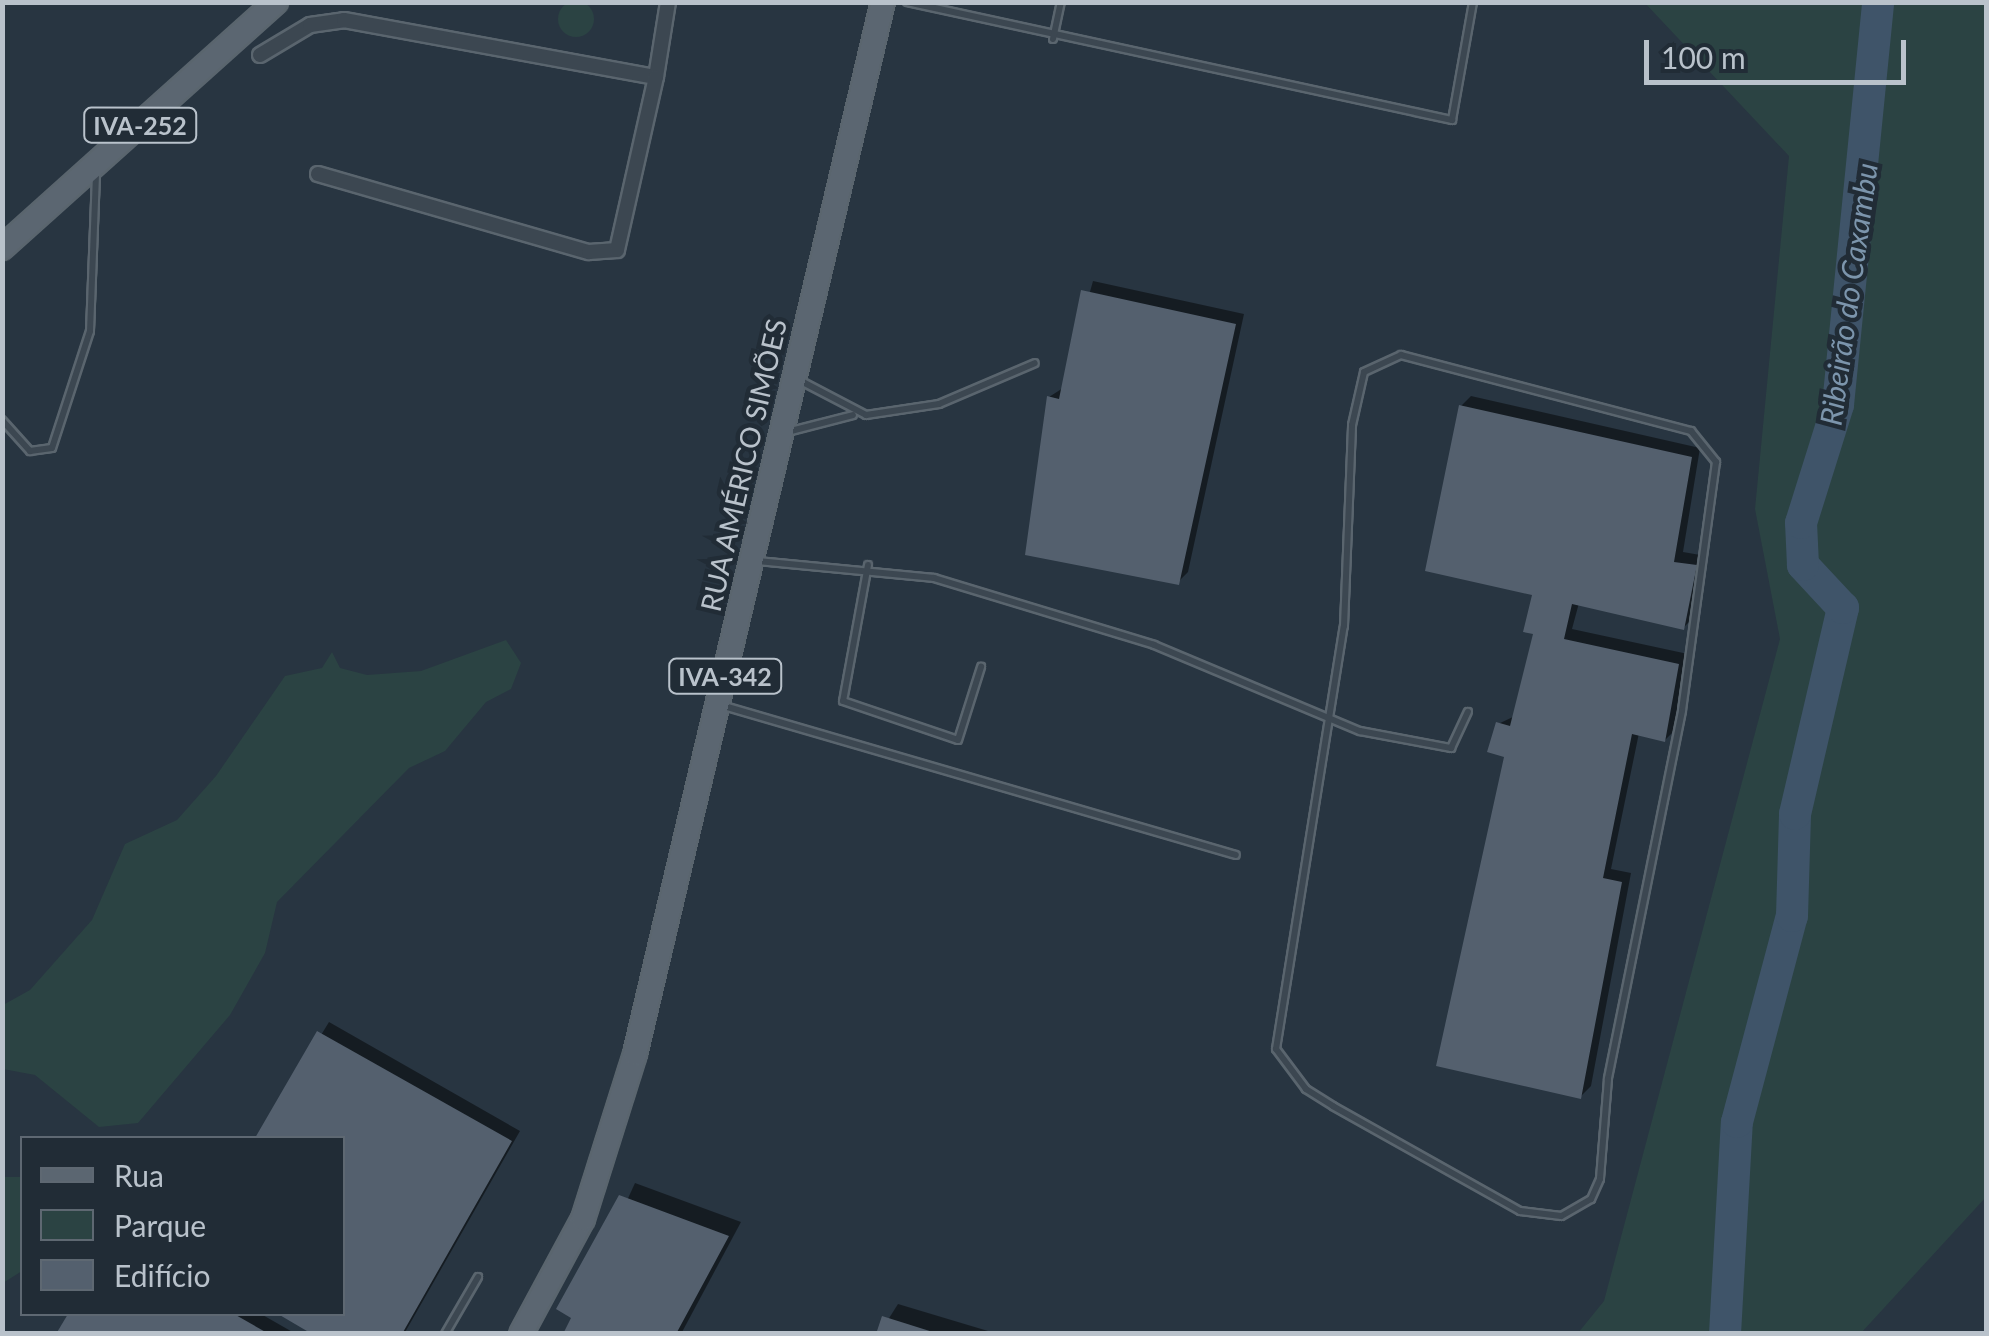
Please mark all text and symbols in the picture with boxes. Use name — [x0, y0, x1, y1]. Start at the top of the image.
scale bar — [1649, 20, 1912, 82]
text: 100 m — [1661, 39, 1746, 75]
road number: IVA-252 — [82, 105, 198, 145]
water label: Ribeirão do Caxambu — [1812, 160, 1884, 428]
street label: RUA AMÉRICO SIMÕES — [693, 315, 793, 615]
road number: IVA-342 — [668, 656, 782, 696]
legend — [20, 1136, 345, 1316]
text: Rua — [114, 1157, 164, 1193]
text: Parque — [114, 1207, 206, 1243]
text: Edifício — [114, 1257, 210, 1293]

